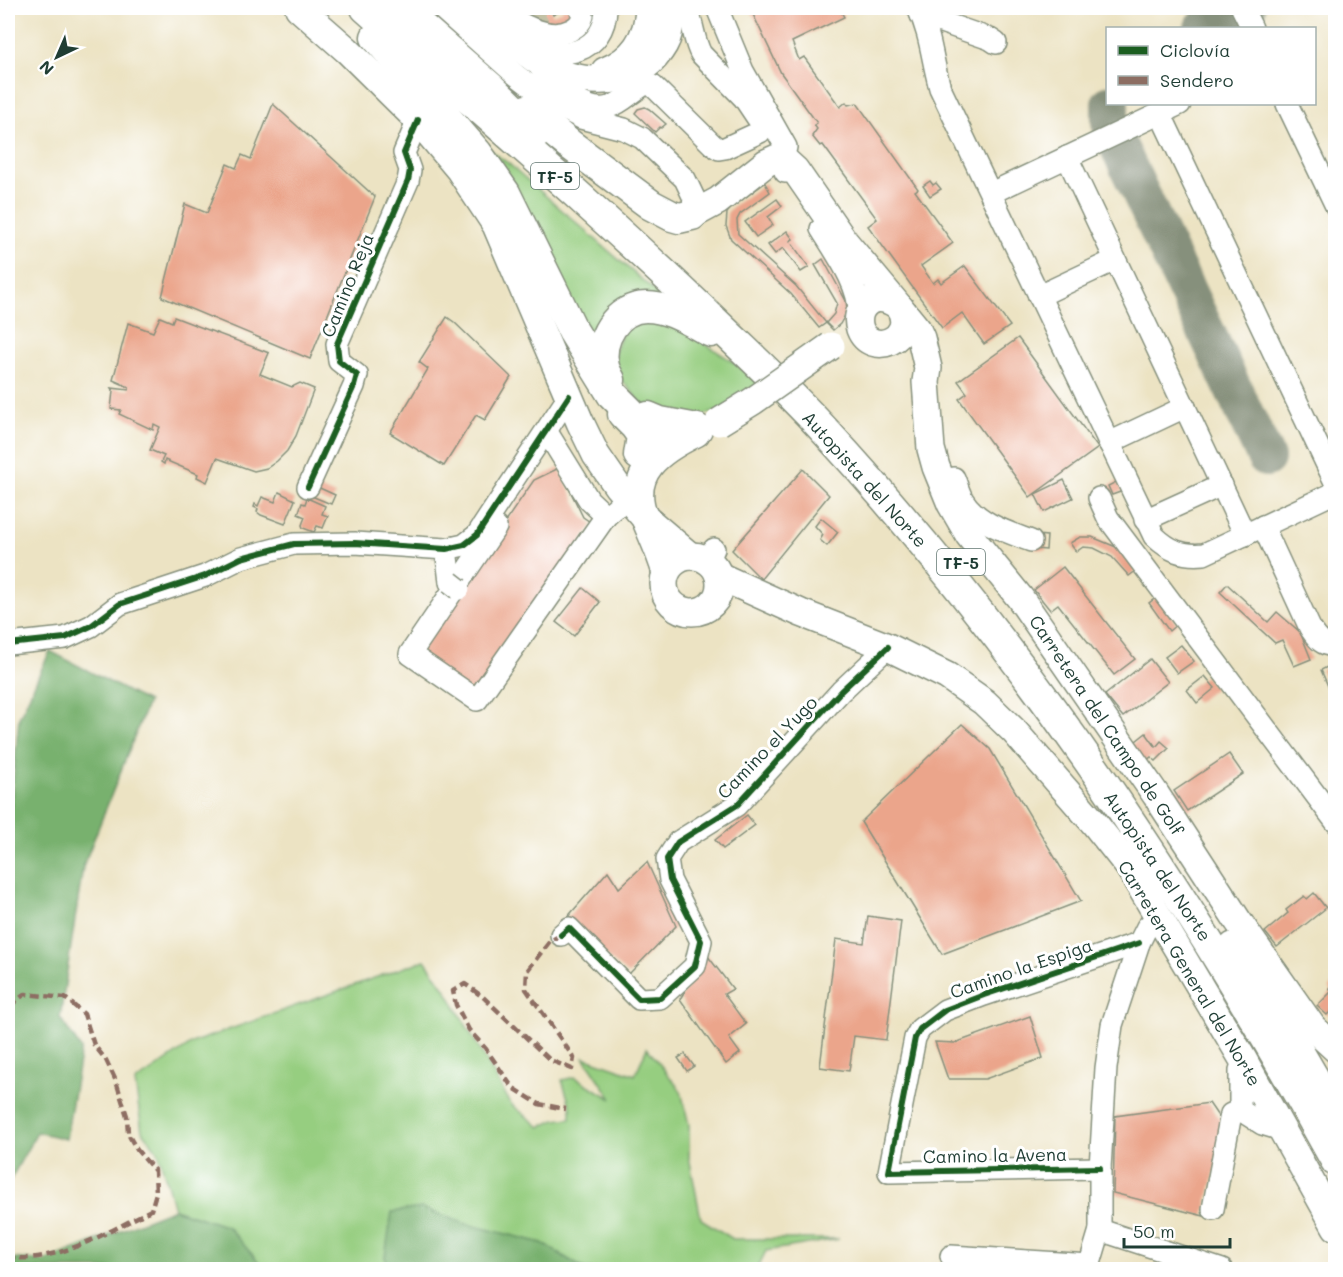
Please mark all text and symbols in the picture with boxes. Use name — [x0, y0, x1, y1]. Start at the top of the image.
north arrow — [27, 27, 87, 87]
legend — [1106, 27, 1316, 105]
text: Ciclovía — [1160, 38, 1231, 62]
text: N — [35, 56, 58, 80]
text: Sendero — [1160, 68, 1234, 92]
road number: TF-5 — [531, 163, 579, 189]
street label: Camino Reja — [315, 229, 379, 341]
street label: Autopista del Norte — [797, 406, 933, 552]
road number: TF-5 — [937, 549, 985, 575]
street label: Carretera del Campo de Golf — [1024, 610, 1190, 841]
street label: Camino el Yugo — [712, 690, 823, 804]
street label: Autopista del Norte — [1099, 786, 1217, 946]
street label: Carretera General del Norte — [1113, 856, 1267, 1090]
street label: Camino la Espiga — [947, 932, 1095, 1004]
street label: Camino la Avena — [923, 1142, 1067, 1168]
scale bar — [1124, 1211, 1230, 1249]
text: 50 m — [1133, 1219, 1175, 1243]

